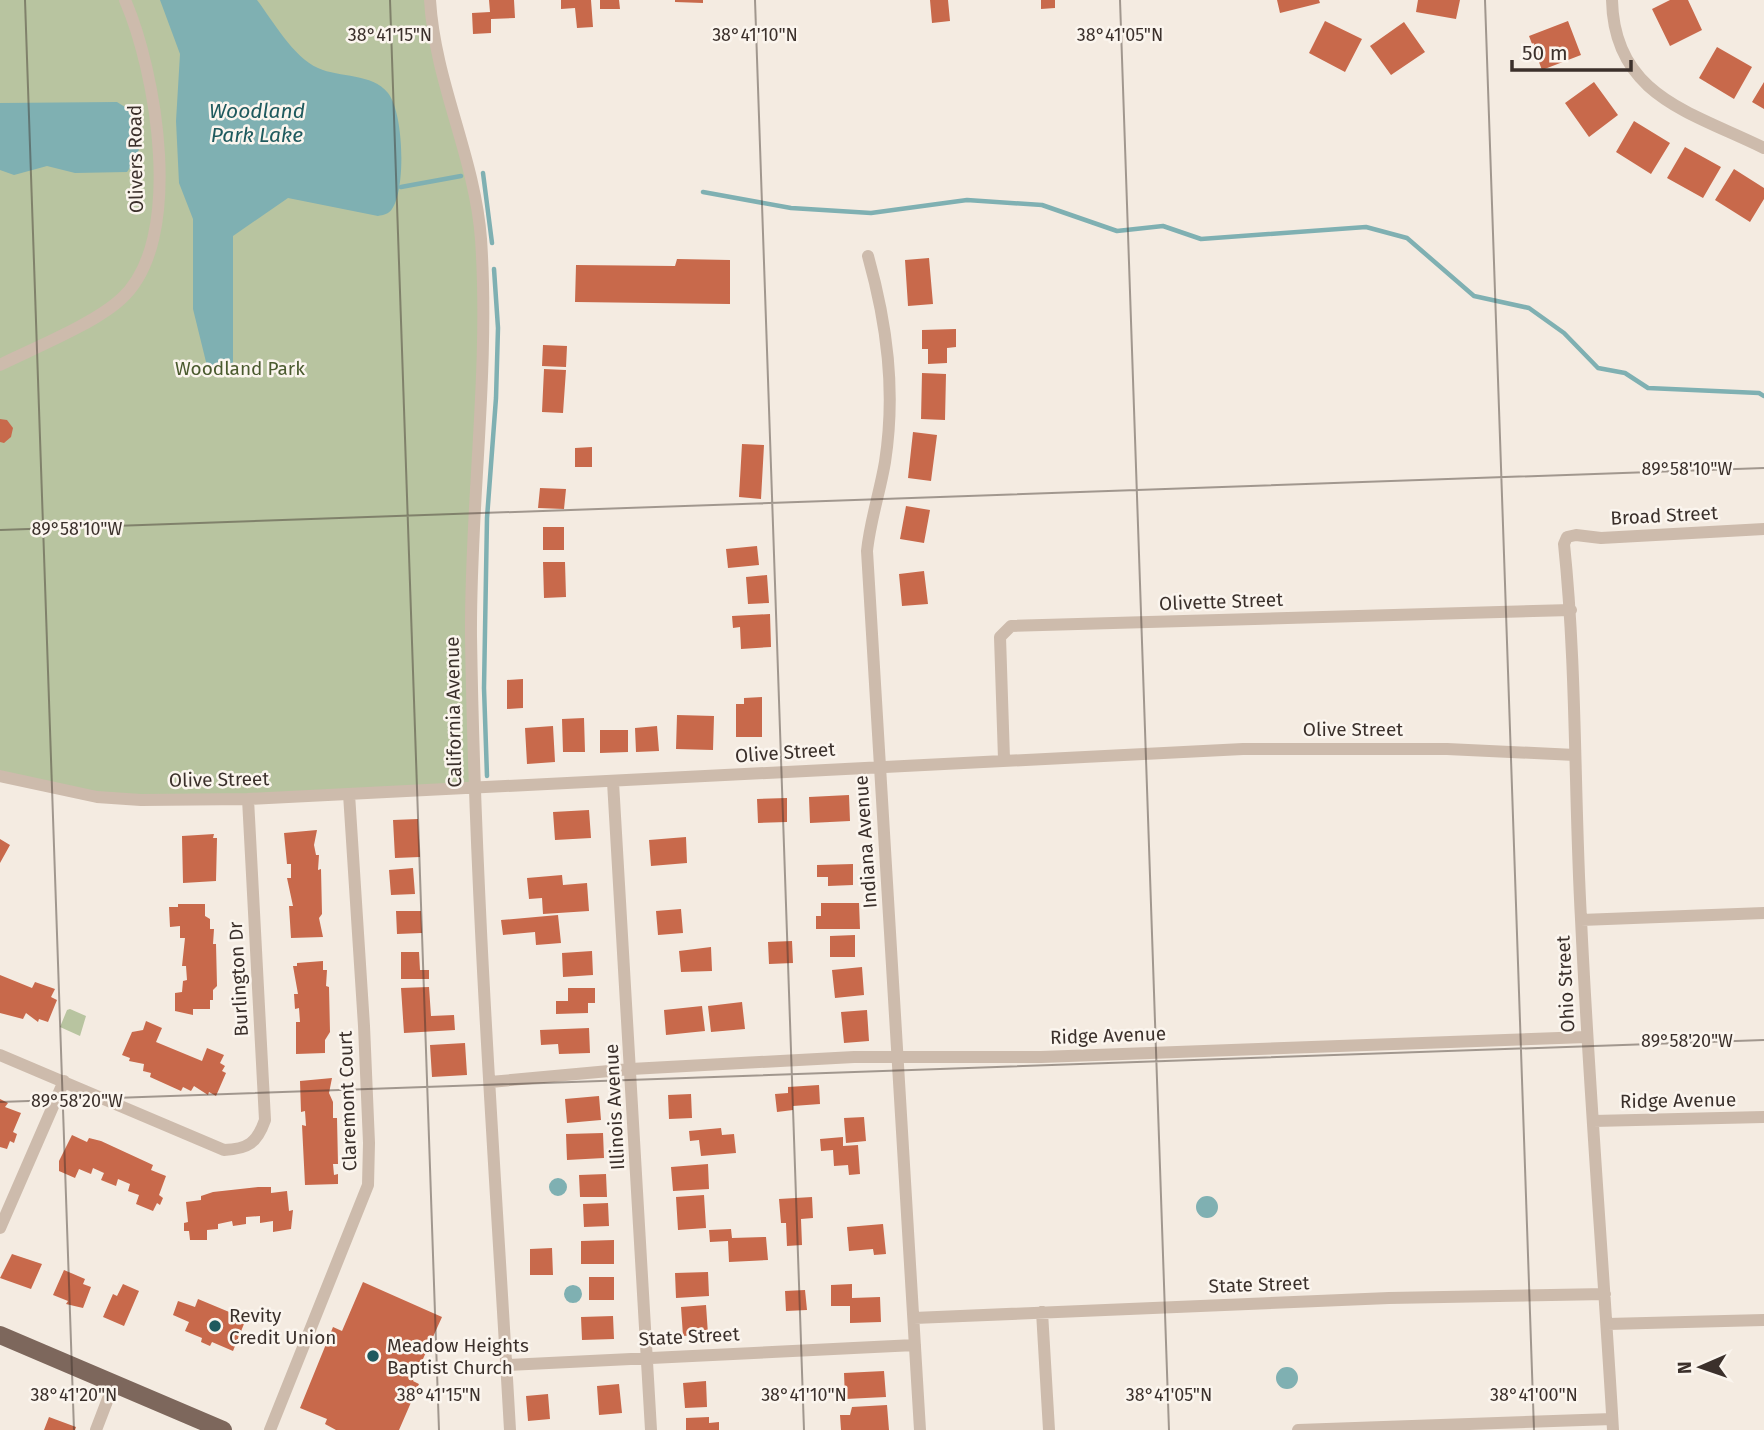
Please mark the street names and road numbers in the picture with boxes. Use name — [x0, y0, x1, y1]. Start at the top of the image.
street label: Olivers Road — [123, 105, 148, 213]
street label: Broad Street — [1610, 501, 1718, 530]
street label: Olivette Street — [1159, 588, 1284, 615]
street label: California Avenue — [441, 636, 466, 788]
street label: Olive Street — [1303, 718, 1403, 741]
street label: Olive Street — [734, 738, 836, 767]
street label: Olive Street — [169, 767, 269, 792]
street label: Indiana Avenue — [849, 775, 882, 909]
street label: Burlington Dr — [224, 920, 253, 1037]
street label: Ohio Street — [1551, 935, 1580, 1033]
street label: Ridge Avenue — [1050, 1022, 1167, 1049]
street label: Claremont Court — [334, 1030, 361, 1172]
street label: Illinois Avenue — [600, 1043, 629, 1171]
street label: Ridge Avenue — [1620, 1088, 1736, 1113]
street label: State Street — [1208, 1271, 1310, 1298]
street label: State Street — [638, 1322, 740, 1351]

